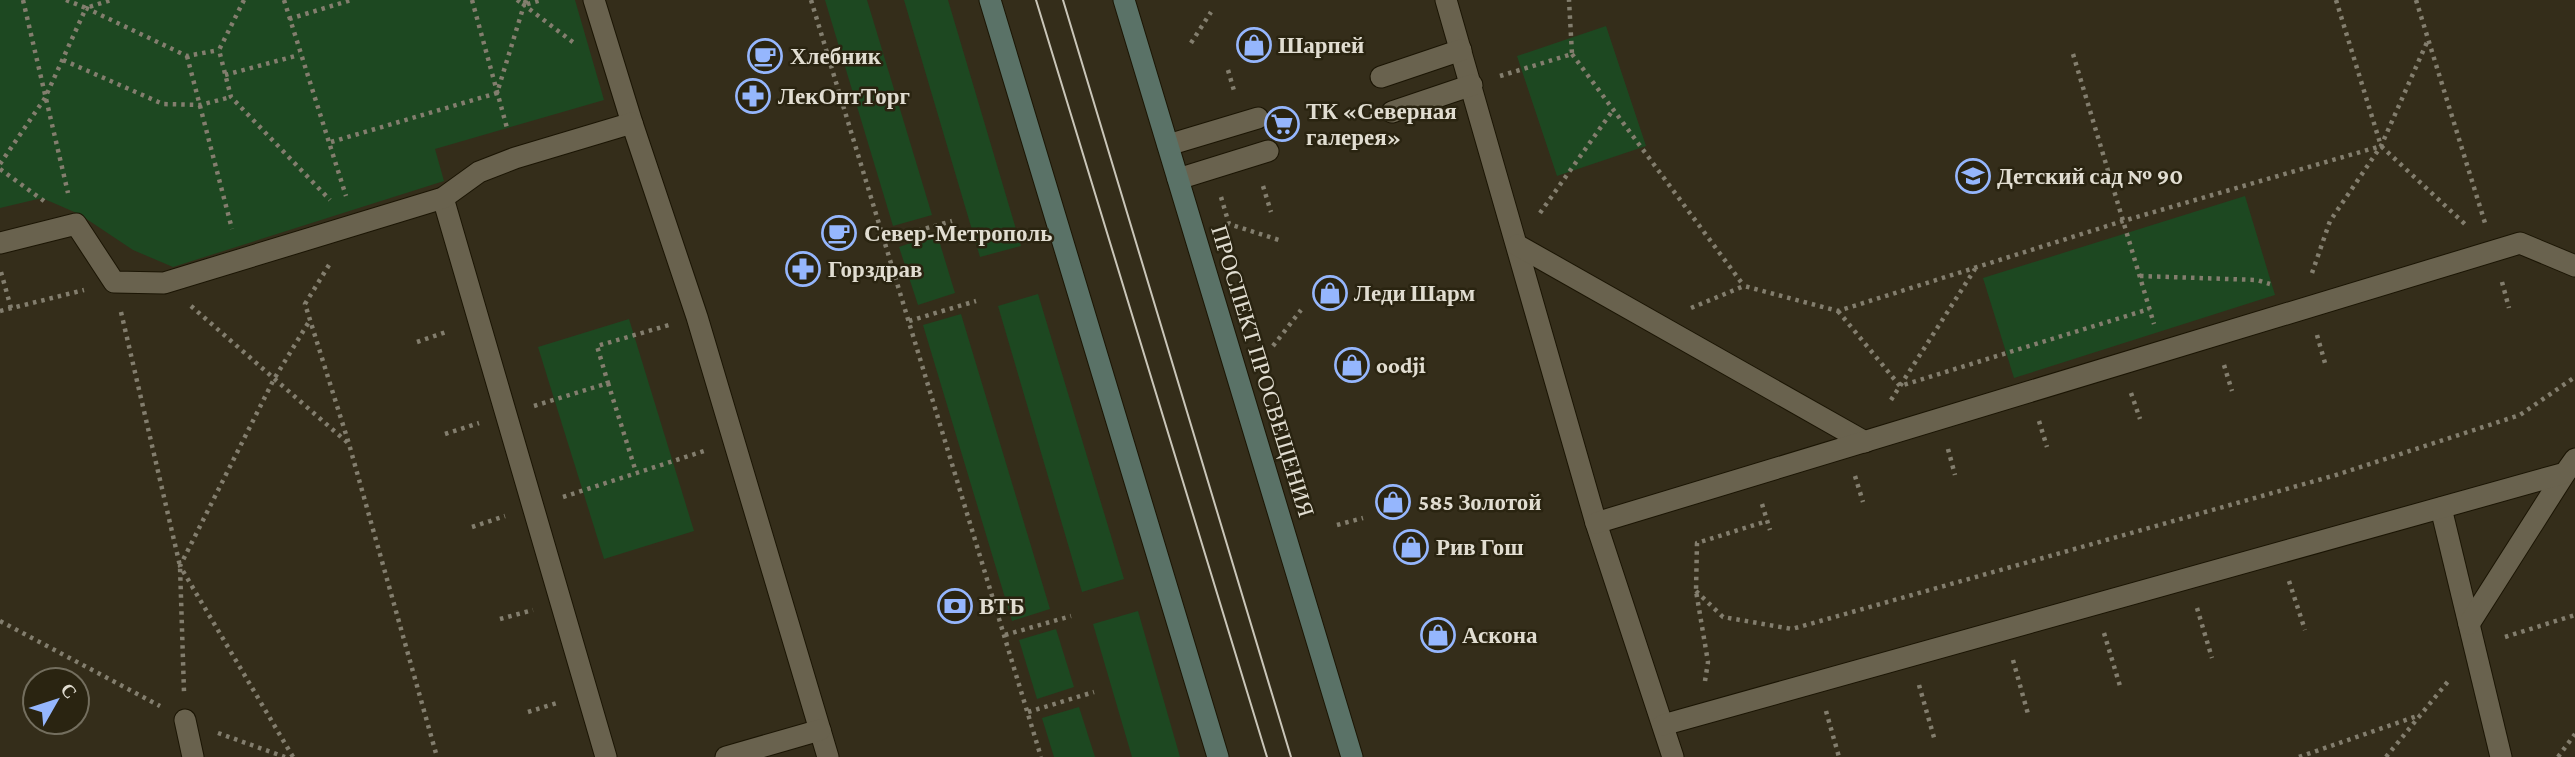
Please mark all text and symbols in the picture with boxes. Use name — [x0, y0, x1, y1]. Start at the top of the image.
shop icon: Шарпей — [1235, 26, 1273, 64]
place label: Шарпей — [1278, 32, 1364, 58]
cafe icon: Хлебник — [746, 37, 784, 75]
place label: Хлебник — [790, 43, 882, 69]
pharmacy icon: ЛекОптТорг — [734, 77, 772, 115]
place label: ЛекОптТорг — [778, 83, 910, 109]
place label: ТК «Северная галерея» — [1306, 98, 1457, 150]
supermarket icon: ТК «Северная галерея» — [1263, 105, 1301, 143]
school or university icon: Детский сад № 90 — [1954, 157, 1992, 195]
place label: Детский сад № 90 — [1997, 163, 2183, 189]
cafe icon: Север-Метрополь — [820, 214, 858, 252]
place label: Север-Метрополь — [864, 220, 1052, 246]
street label: ПРОСПЕКТ ПРОСВЕЩЕНИЯ — [1206, 222, 1320, 520]
pharmacy icon: Горздрав — [784, 250, 822, 288]
place label: Горздрав — [828, 256, 922, 282]
shop icon: Леди Шарм — [1311, 274, 1349, 312]
place label: Леди Шарм — [1354, 280, 1475, 306]
shop icon: oodji — [1333, 346, 1371, 384]
place label: oodji — [1376, 352, 1426, 378]
shop icon: 585 Золотой — [1374, 483, 1412, 521]
place label: 585 Золотой — [1418, 489, 1541, 515]
shop icon: Рив Гош — [1392, 528, 1430, 566]
place label: Рив Гош — [1436, 534, 1524, 560]
bank icon: ВТБ — [936, 587, 974, 625]
place label: ВТБ — [979, 593, 1025, 619]
shop icon: Аскона — [1419, 616, 1457, 654]
place label: Аскона — [1462, 622, 1538, 648]
north arrow — [21, 666, 91, 736]
text: С — [56, 679, 81, 703]

